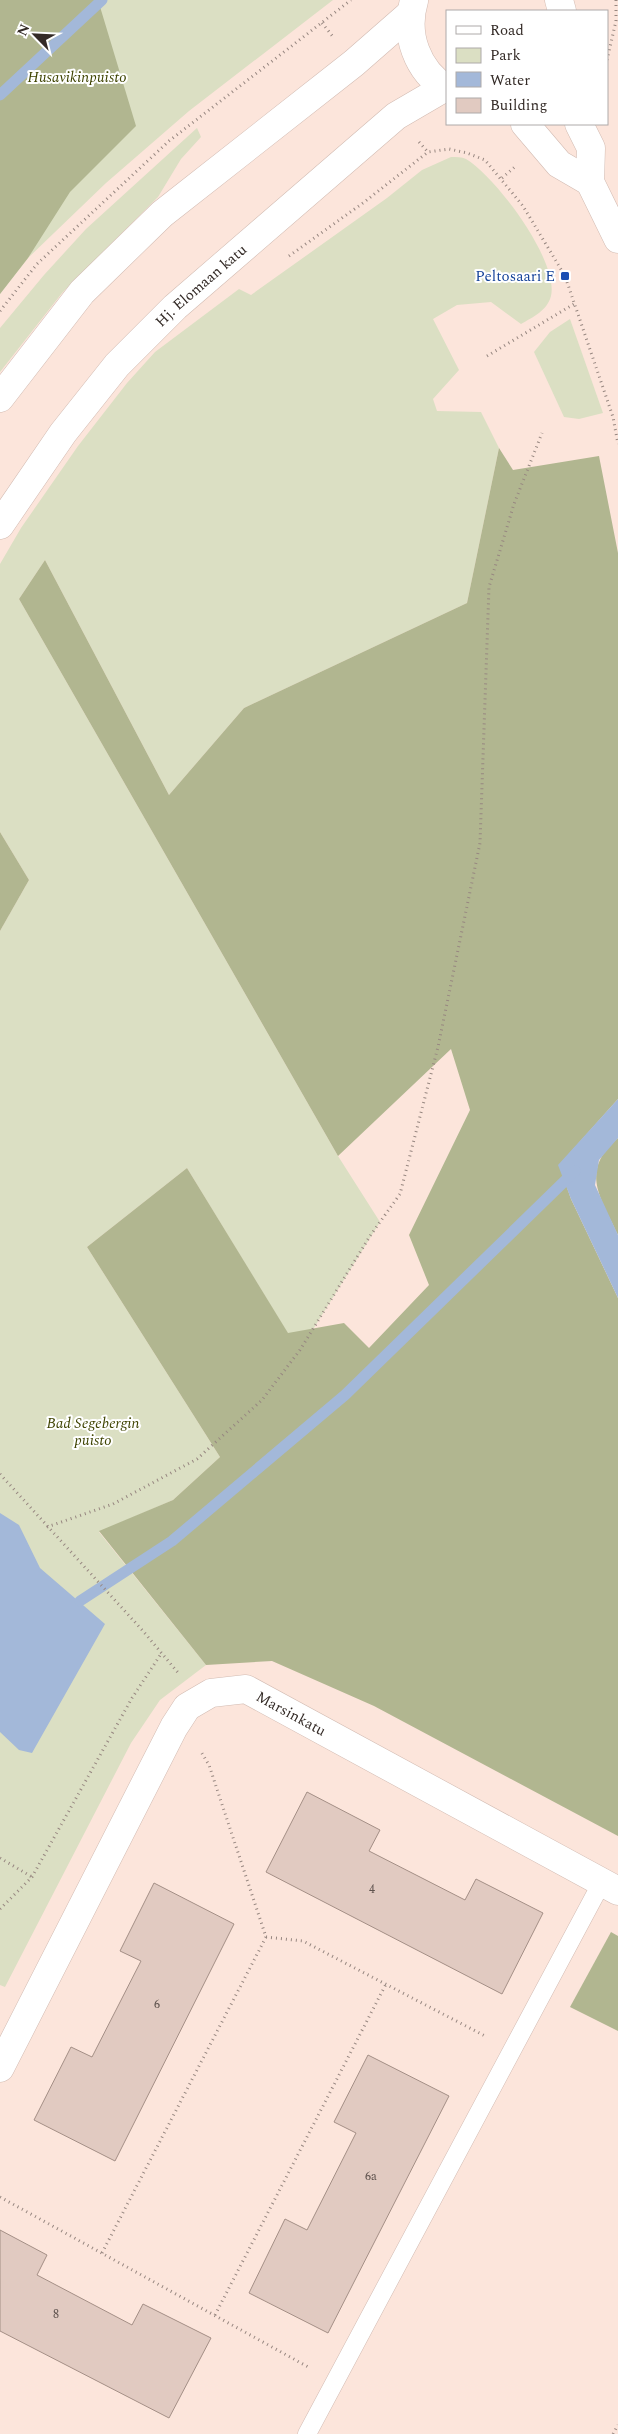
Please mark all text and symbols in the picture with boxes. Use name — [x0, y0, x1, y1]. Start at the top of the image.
north arrow — [10, 10, 60, 60]
legend — [446, 10, 608, 125]
text: Road — [490, 19, 524, 42]
text: N — [12, 20, 35, 39]
text: Park — [490, 44, 521, 67]
park label: Husavikinpuisto — [27, 66, 127, 89]
text: Water — [490, 69, 530, 92]
text: Building — [490, 94, 547, 117]
street label: Hj. Elomaan katu — [150, 239, 252, 333]
place label: Peltosaari E — [475, 265, 555, 288]
marker: Peltosaari E — [559, 270, 571, 282]
park label: Bad Segebergin puisto — [46, 1412, 140, 1452]
street label: Marsinkatu — [252, 1685, 330, 1742]
house number: 4 — [369, 1880, 375, 1899]
house number: 6 — [154, 1995, 160, 2014]
house number: 6a — [365, 2167, 377, 2186]
house number: 8 — [53, 2305, 59, 2324]

